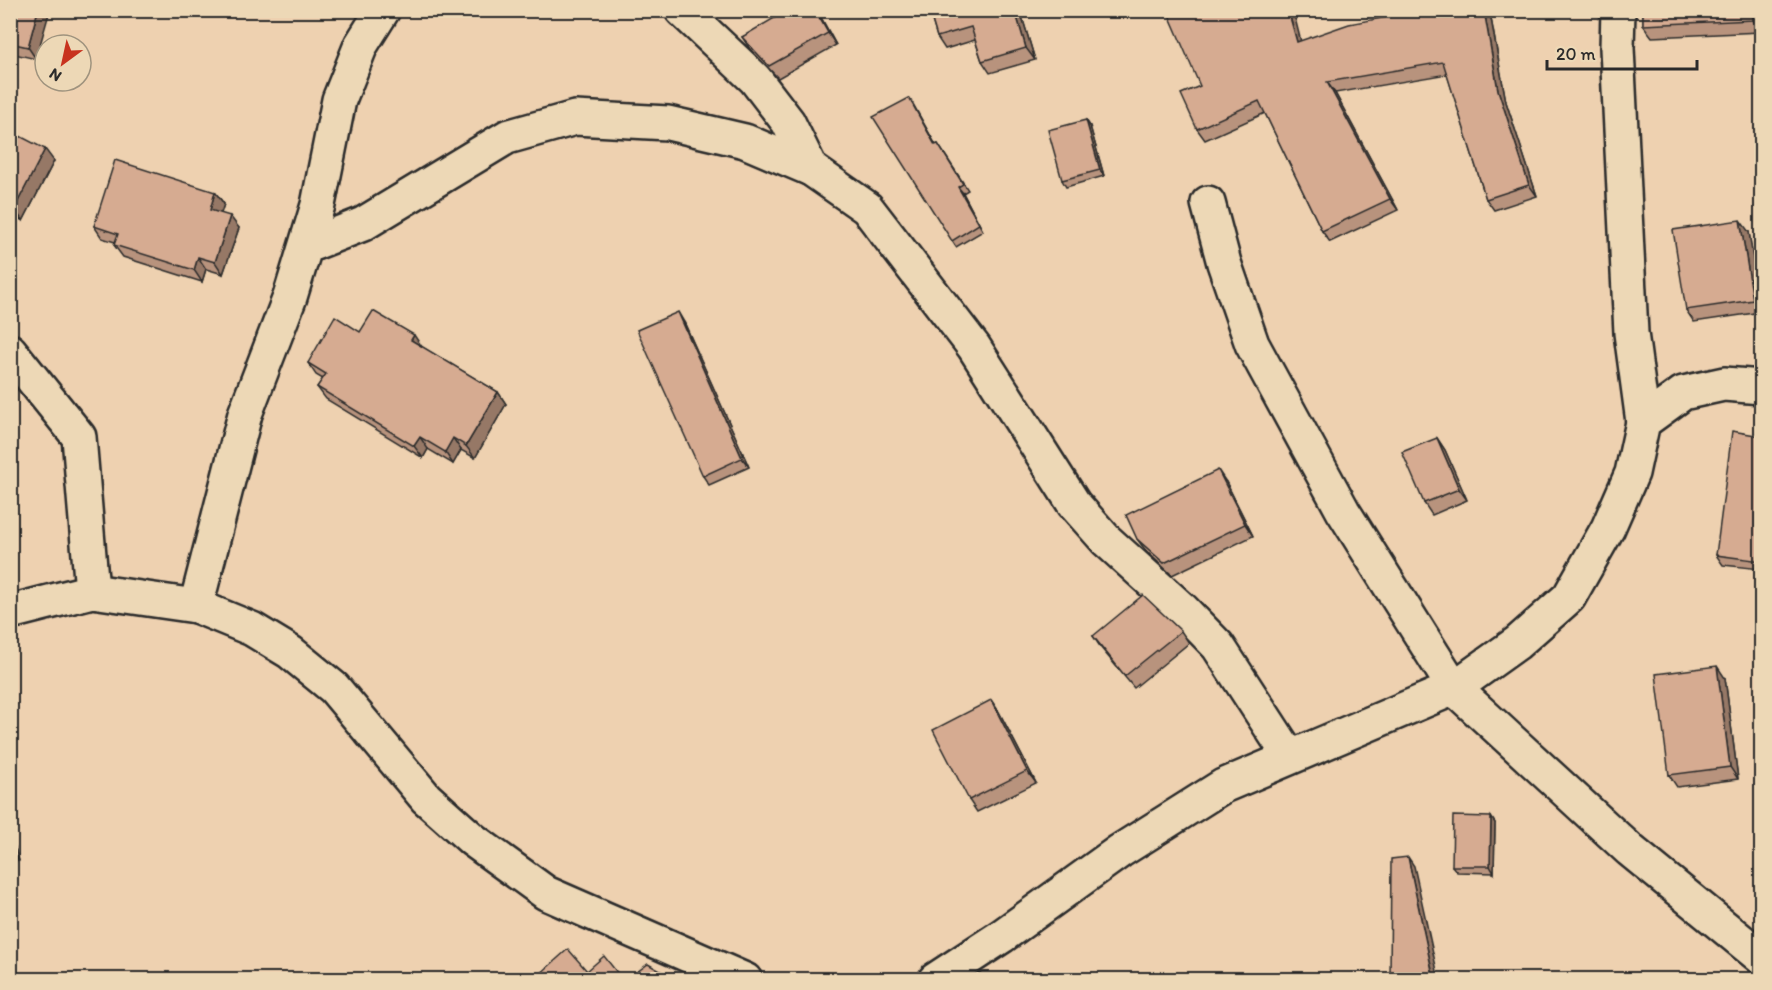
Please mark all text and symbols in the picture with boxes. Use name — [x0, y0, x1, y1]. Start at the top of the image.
north arrow — [33, 33, 93, 93]
scale bar — [1547, 33, 1697, 71]
text: 20 m — [1556, 43, 1596, 65]
text: N — [45, 64, 65, 86]

